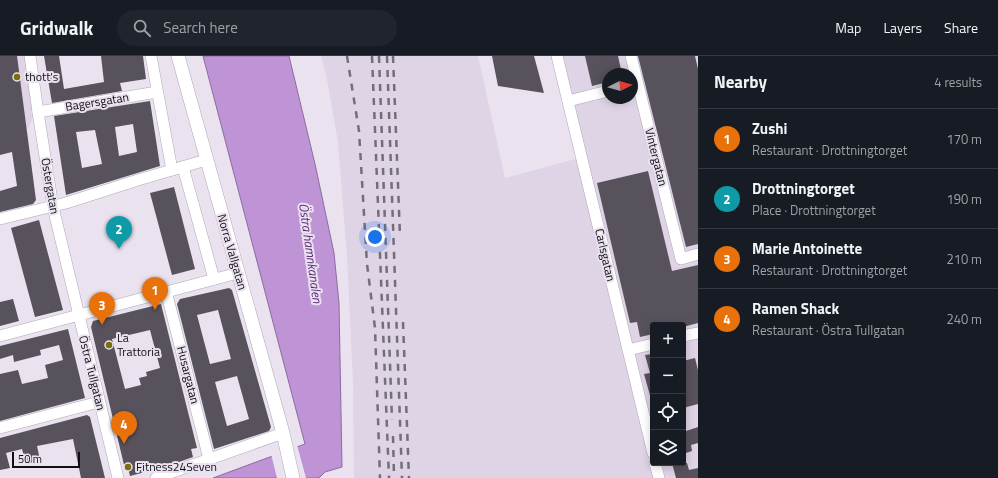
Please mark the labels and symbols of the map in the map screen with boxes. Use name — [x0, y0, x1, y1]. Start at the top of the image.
place label: thott's — [25, 67, 59, 86]
north arrow — [602, 68, 638, 104]
marker: thott's — [12, 72, 22, 82]
street label: Bagersgatan — [64, 87, 130, 116]
street label: Vintergatan — [640, 126, 673, 188]
street label: Östergatan — [36, 156, 65, 215]
water label: Östra hamnkanalen — [294, 202, 328, 305]
street label: Norra Vallgatan — [213, 212, 252, 292]
pin: 2 — [106, 216, 132, 249]
your location — [365, 227, 385, 247]
street label: Carlsgatan — [590, 227, 621, 283]
pin: 1 — [142, 277, 168, 310]
pin: 3 — [89, 292, 115, 325]
place label: La Trattoria — [117, 328, 160, 361]
street label: Östra Tullgatan — [74, 333, 111, 412]
marker: La Trattoria — [104, 340, 114, 350]
street label: Husargatan — [172, 344, 205, 406]
pin: 4 — [111, 411, 137, 444]
scale bar — [12, 450, 80, 469]
place label: Fitness24Seven — [136, 457, 217, 476]
marker: Fitness24Seven — [123, 462, 133, 472]

